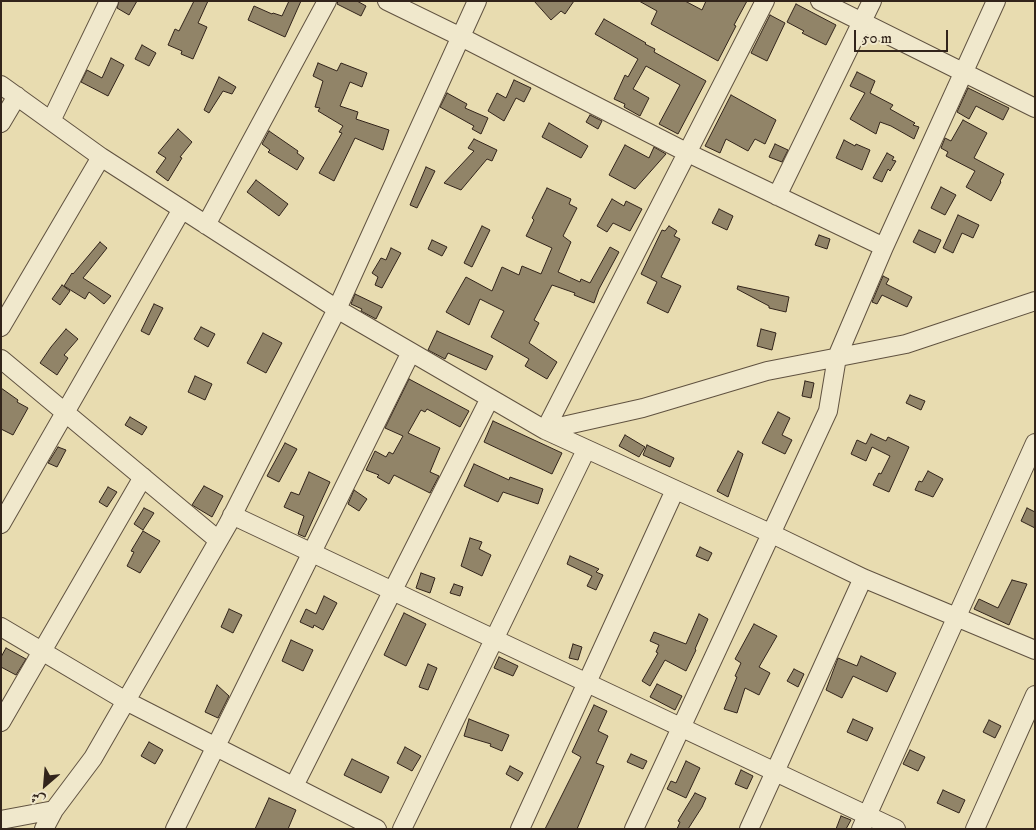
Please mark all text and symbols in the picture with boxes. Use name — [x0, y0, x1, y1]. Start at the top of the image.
scale bar — [856, 20, 950, 52]
text: 50 m — [862, 29, 892, 48]
north arrow — [20, 760, 70, 810]
text: ش — [28, 787, 48, 810]

